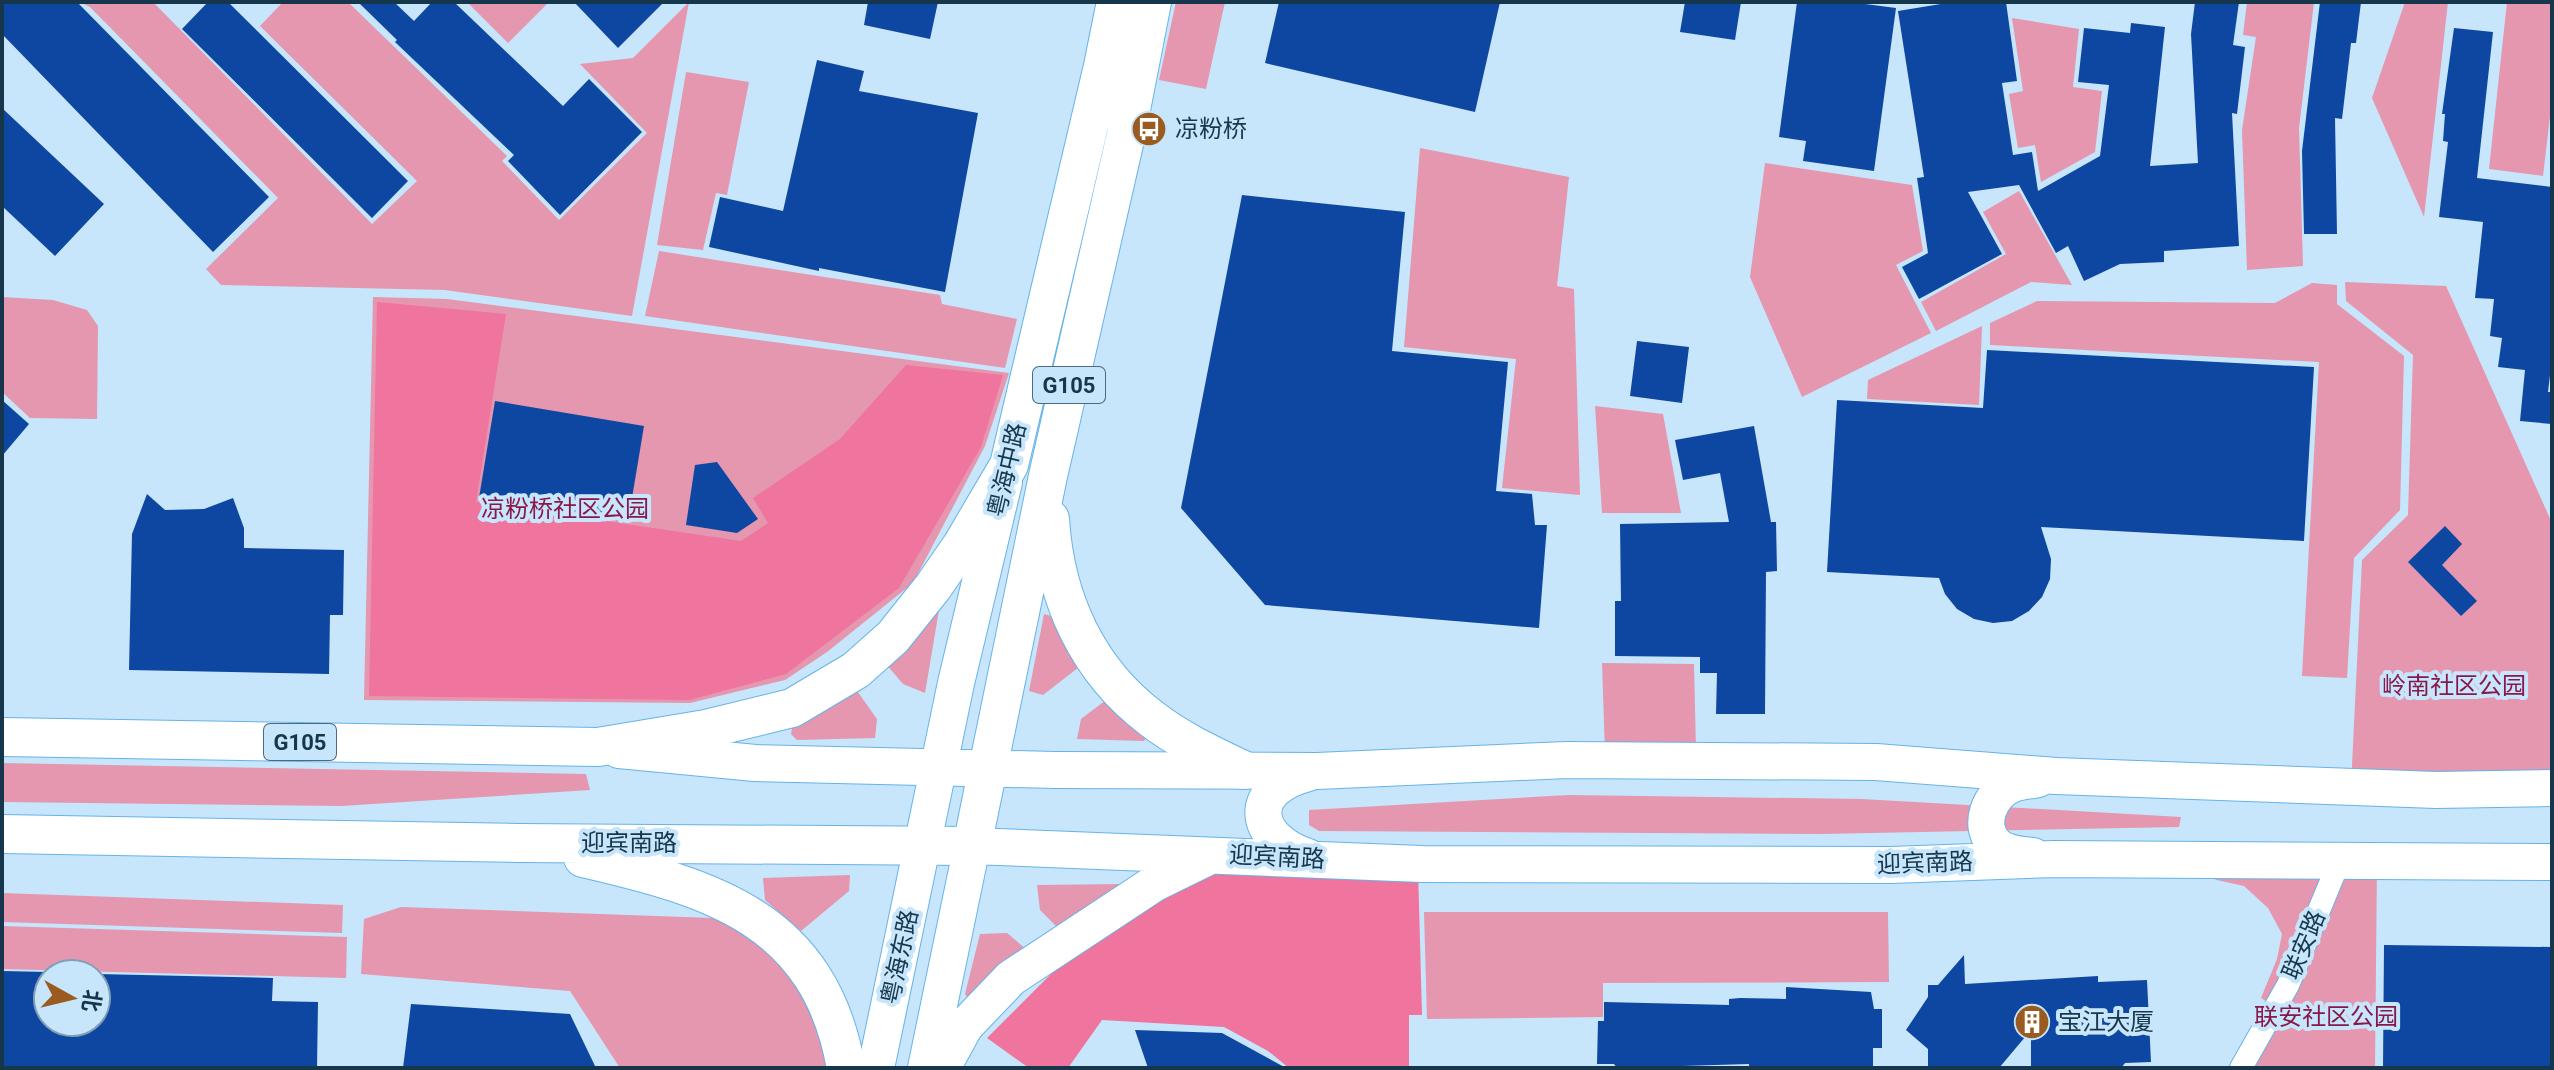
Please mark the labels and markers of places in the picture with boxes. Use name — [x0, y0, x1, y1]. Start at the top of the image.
bus stop icon: 凉粉桥 — [1130, 110, 1168, 148]
place label: 凉粉桥 — [1175, 115, 1247, 143]
building icon: 宝江大厦 — [2013, 1003, 2051, 1041]
place label: 宝江大厦 — [2058, 1008, 2154, 1036]

